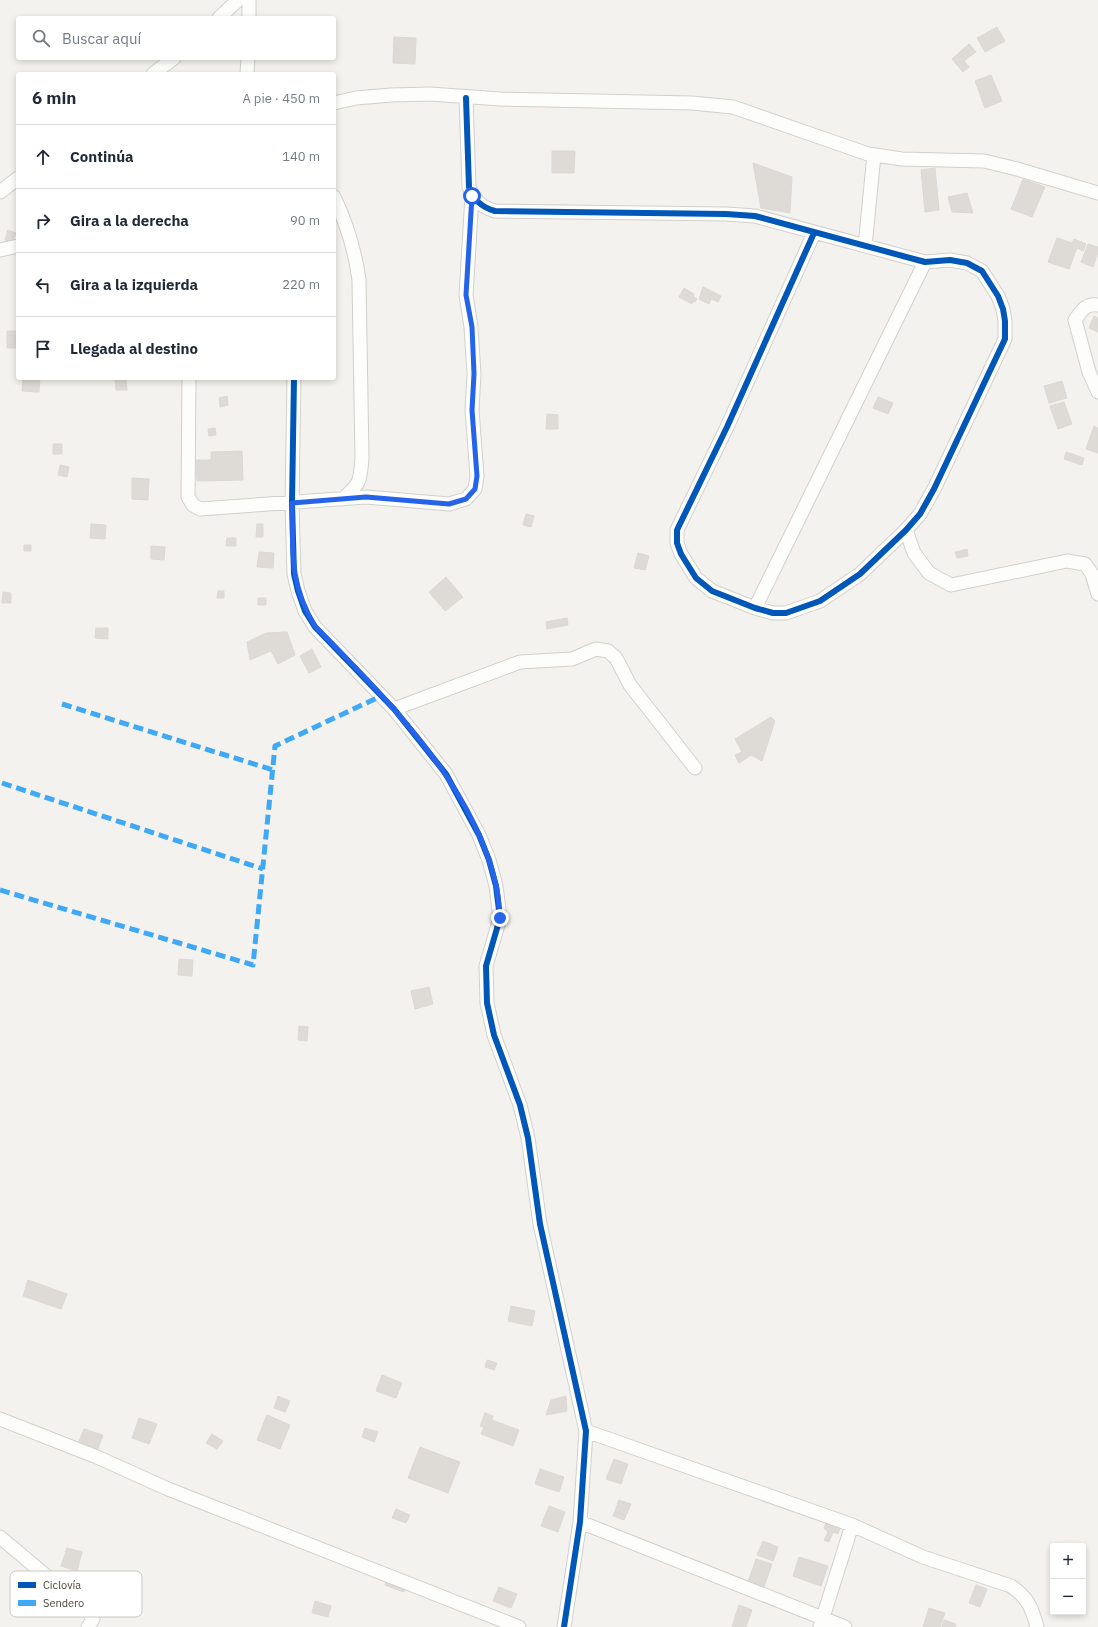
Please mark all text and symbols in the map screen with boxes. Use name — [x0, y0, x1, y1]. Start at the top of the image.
search box — [16, 16, 336, 60]
icon: search — [30, 27, 52, 49]
text: Buscar aquí — [62, 29, 141, 48]
text: 6 min — [32, 87, 76, 109]
text: A pie · 450 m — [242, 90, 320, 107]
icon: ahead — [32, 146, 54, 168]
text: Continúa — [70, 147, 134, 166]
text: 140 m — [282, 148, 320, 165]
route start — [463, 187, 481, 205]
icon: right — [32, 210, 54, 232]
text: Gira a la derecha — [70, 211, 189, 230]
text: 90 m — [290, 212, 320, 229]
icon: left — [32, 274, 54, 296]
text: Gira a la izquierda — [70, 275, 198, 294]
text: 220 m — [282, 276, 320, 293]
icon: arrive — [32, 338, 54, 360]
text: Llegada al destino — [70, 339, 198, 358]
route end — [491, 909, 509, 927]
map controls — [1050, 1543, 1086, 1615]
button: + — [1050, 1543, 1086, 1579]
legend — [10, 1571, 142, 1617]
text: Ciclovía — [43, 1578, 81, 1592]
button: − — [1050, 1579, 1086, 1615]
text: Sendero — [43, 1596, 84, 1610]

